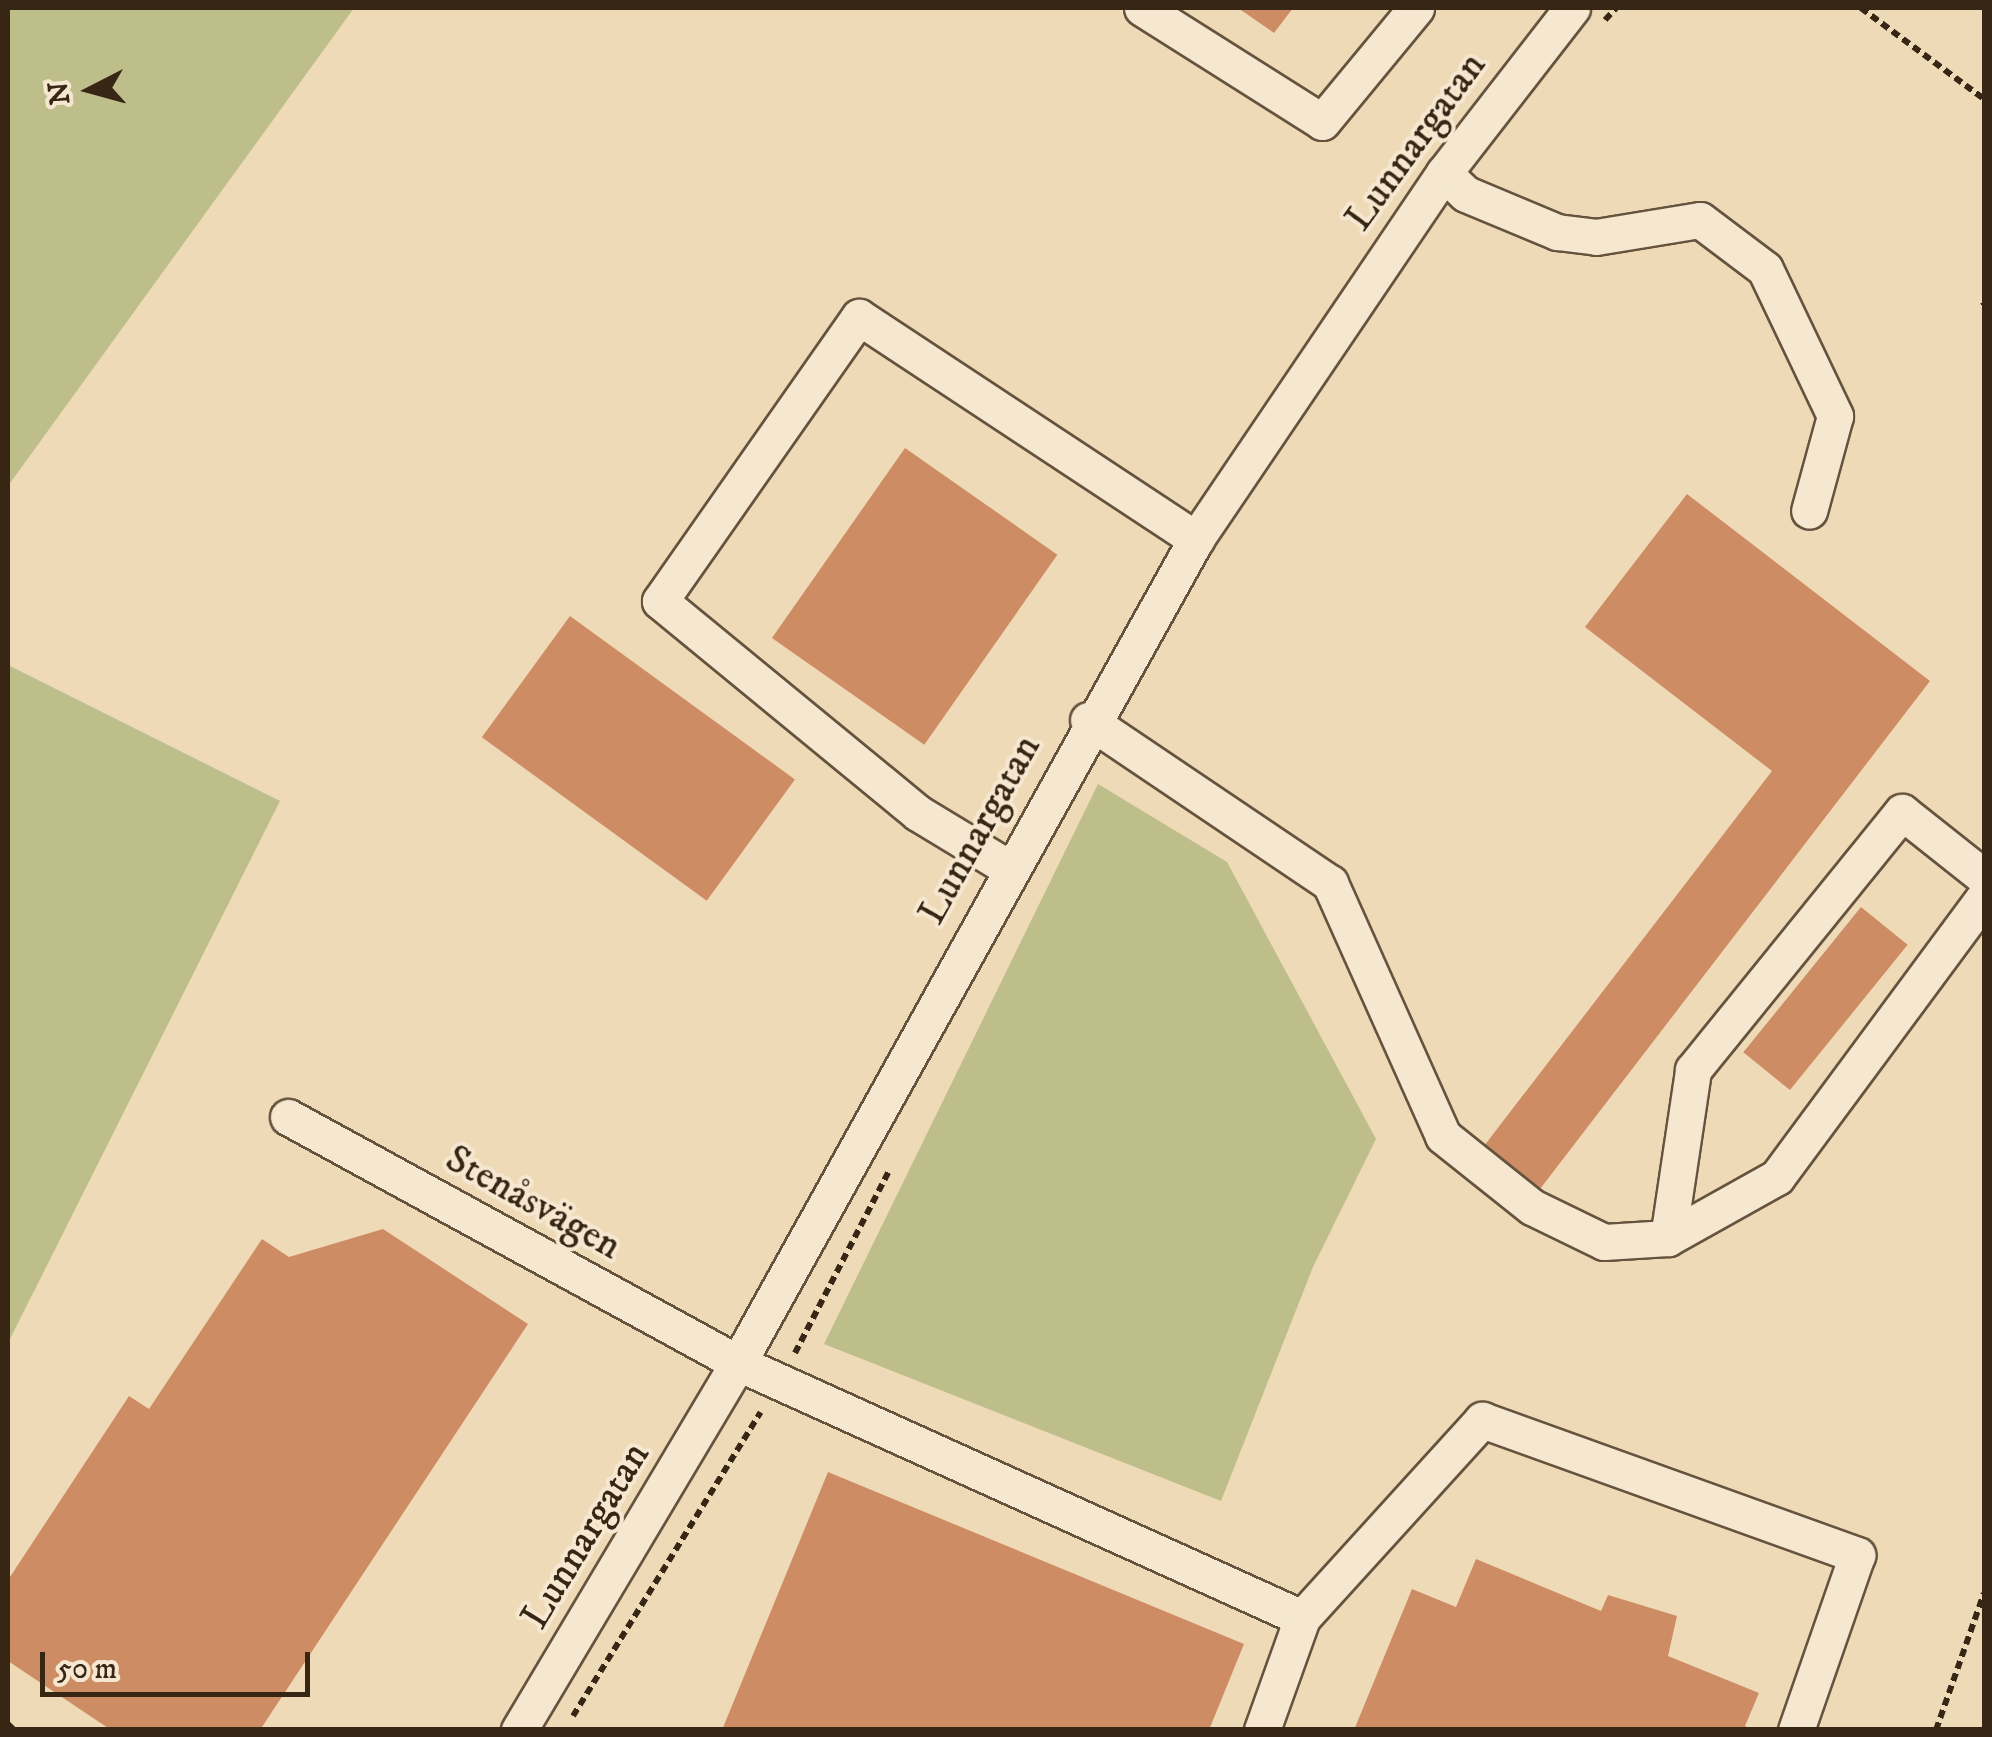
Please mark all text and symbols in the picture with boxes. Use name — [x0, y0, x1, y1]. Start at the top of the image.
north arrow — [40, 40, 140, 140]
street label: Lunnargatan — [1335, 43, 1497, 241]
text: N — [41, 80, 78, 106]
street label: Lunnargatan — [908, 727, 1052, 933]
street label: Stenåsvägen — [437, 1135, 629, 1271]
street label: Lunnargatan — [512, 1434, 660, 1638]
scale bar — [45, 1632, 315, 1694]
text: 50 m — [57, 1651, 117, 1688]

